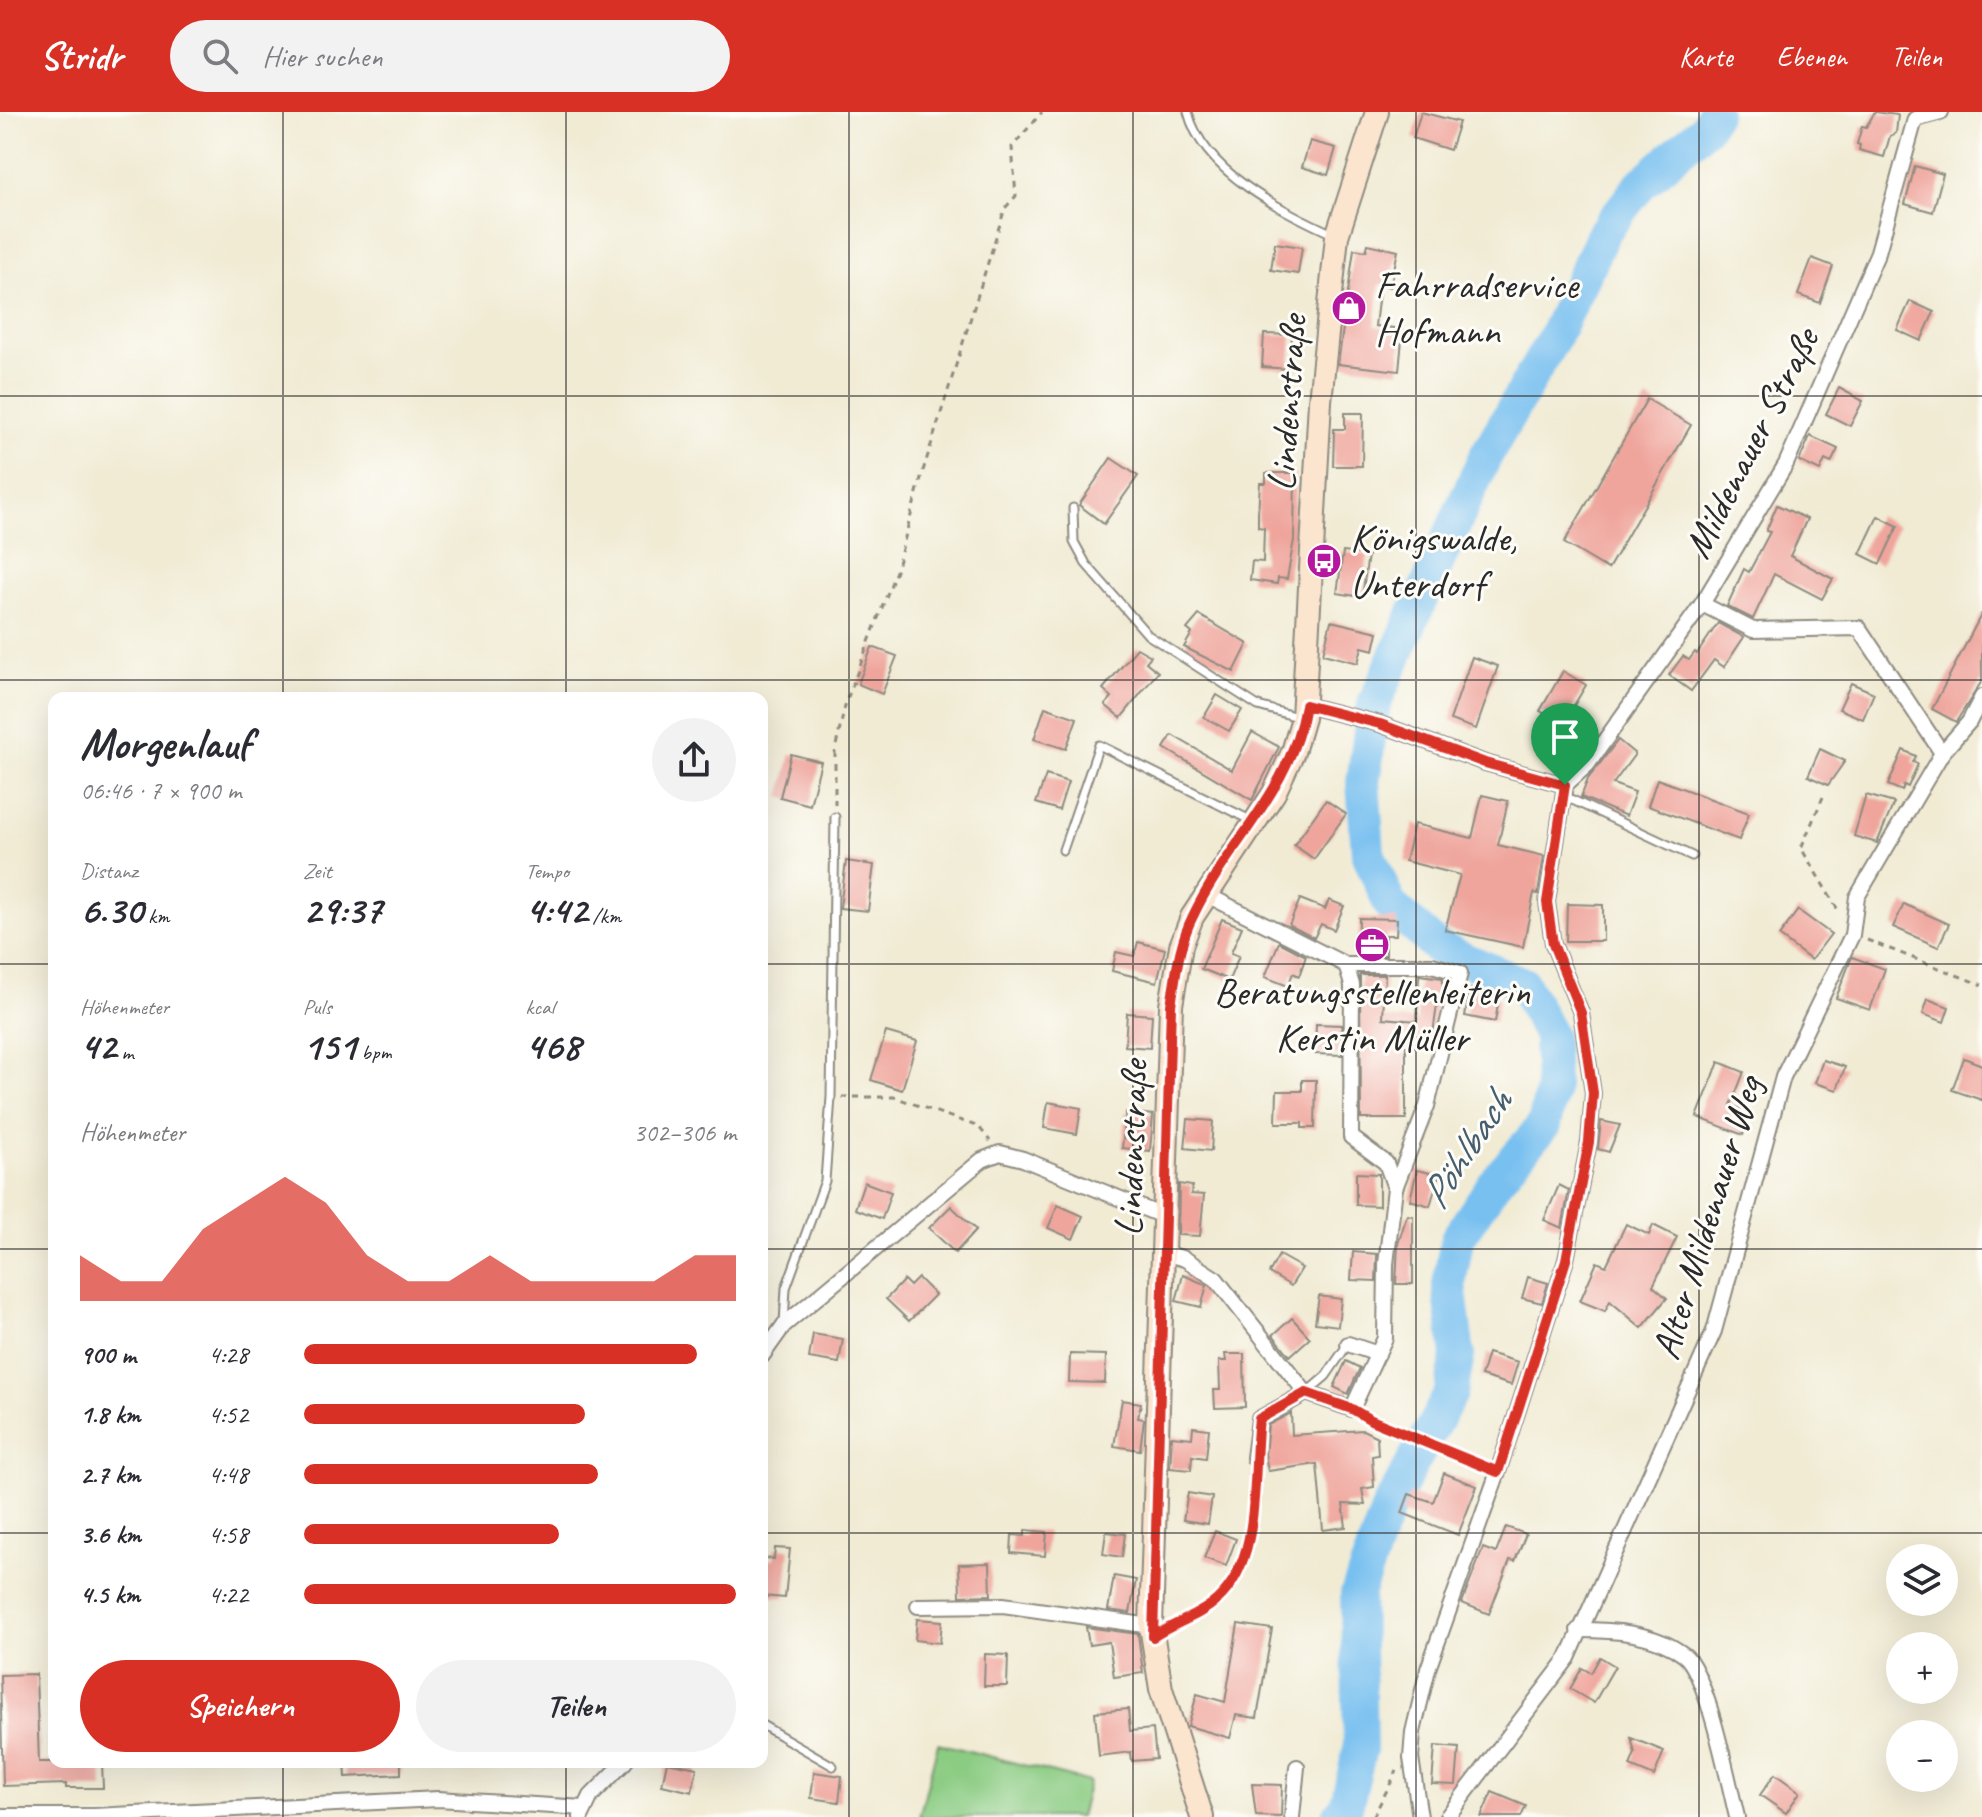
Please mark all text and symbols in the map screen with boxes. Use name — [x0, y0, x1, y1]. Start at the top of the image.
search box — [170, 20, 730, 92]
text: Stridr — [40, 33, 122, 80]
icon: search — [198, 34, 242, 78]
text: Hier suchen — [262, 37, 383, 75]
text: Karte — [1679, 39, 1733, 74]
text: Ebenen — [1777, 39, 1847, 74]
text: Teilen — [1891, 39, 1942, 74]
place label: Fahrradservice Hofmann — [1375, 260, 1581, 356]
shop icon: Fahrradservice Hofmann — [1330, 289, 1368, 327]
street label: Lindenstraße — [1256, 310, 1318, 493]
street label: Mildenauer Straße — [1672, 317, 1832, 566]
place label: Königswalde, Unterdorf — [1350, 513, 1517, 609]
bus stop icon: Königswalde, Unterdorf — [1305, 542, 1343, 580]
pin — [1531, 703, 1599, 785]
icon: arrive — [1543, 715, 1587, 759]
text: Morgenlauf — [80, 716, 251, 771]
button: share — [652, 718, 736, 802]
text: 06:46 · 7 × 900 m — [80, 774, 241, 807]
text: Distanz — [80, 857, 138, 885]
text: Zeit — [303, 857, 332, 885]
text: Tempo — [525, 857, 569, 885]
text: 6.30 — [80, 885, 143, 935]
text: 29:37 — [303, 885, 382, 935]
text: 4:42 — [525, 885, 587, 935]
text: km — [143, 902, 170, 930]
text: /km — [587, 902, 621, 930]
office icon: Beratungsstellenleiterin Kerstin Müller — [1353, 926, 1391, 964]
place label: Beratungsstellenleiterin Kerstin Müller — [1214, 967, 1531, 1063]
text: Höhenmeter — [80, 993, 169, 1021]
text: Puls — [303, 993, 332, 1021]
text: kcal — [525, 993, 554, 1021]
text: 42 — [80, 1021, 116, 1071]
text: 151 — [303, 1021, 356, 1071]
text: 468 — [525, 1021, 580, 1071]
text: m — [116, 1038, 134, 1066]
text: bpm — [356, 1038, 392, 1066]
street label: Lindenstraße — [1103, 1056, 1159, 1237]
street label: Alter Mildenauer Weg — [1640, 1068, 1775, 1365]
water label: Pöhlbach — [1408, 1077, 1526, 1219]
text: Höhenmeter — [80, 1116, 185, 1149]
text: 302–306 m — [633, 1116, 736, 1149]
text: 900 m — [80, 1338, 136, 1371]
text: 4:28 — [208, 1338, 248, 1371]
text: 1.8 km — [80, 1398, 140, 1431]
text: 4:52 — [208, 1398, 248, 1431]
text: 2.7 km — [80, 1458, 140, 1491]
text: 4:48 — [208, 1458, 248, 1491]
text: 3.6 km — [80, 1518, 141, 1551]
text: 4:58 — [208, 1518, 248, 1551]
map controls — [1886, 1544, 1958, 1792]
button: layers — [1886, 1544, 1958, 1616]
text: 4.5 km — [80, 1578, 140, 1611]
text: 4:22 — [208, 1578, 248, 1611]
button: + — [1886, 1632, 1958, 1704]
button: Speichern — [80, 1660, 400, 1752]
button: Teilen — [416, 1660, 736, 1752]
button: − — [1886, 1720, 1958, 1792]

